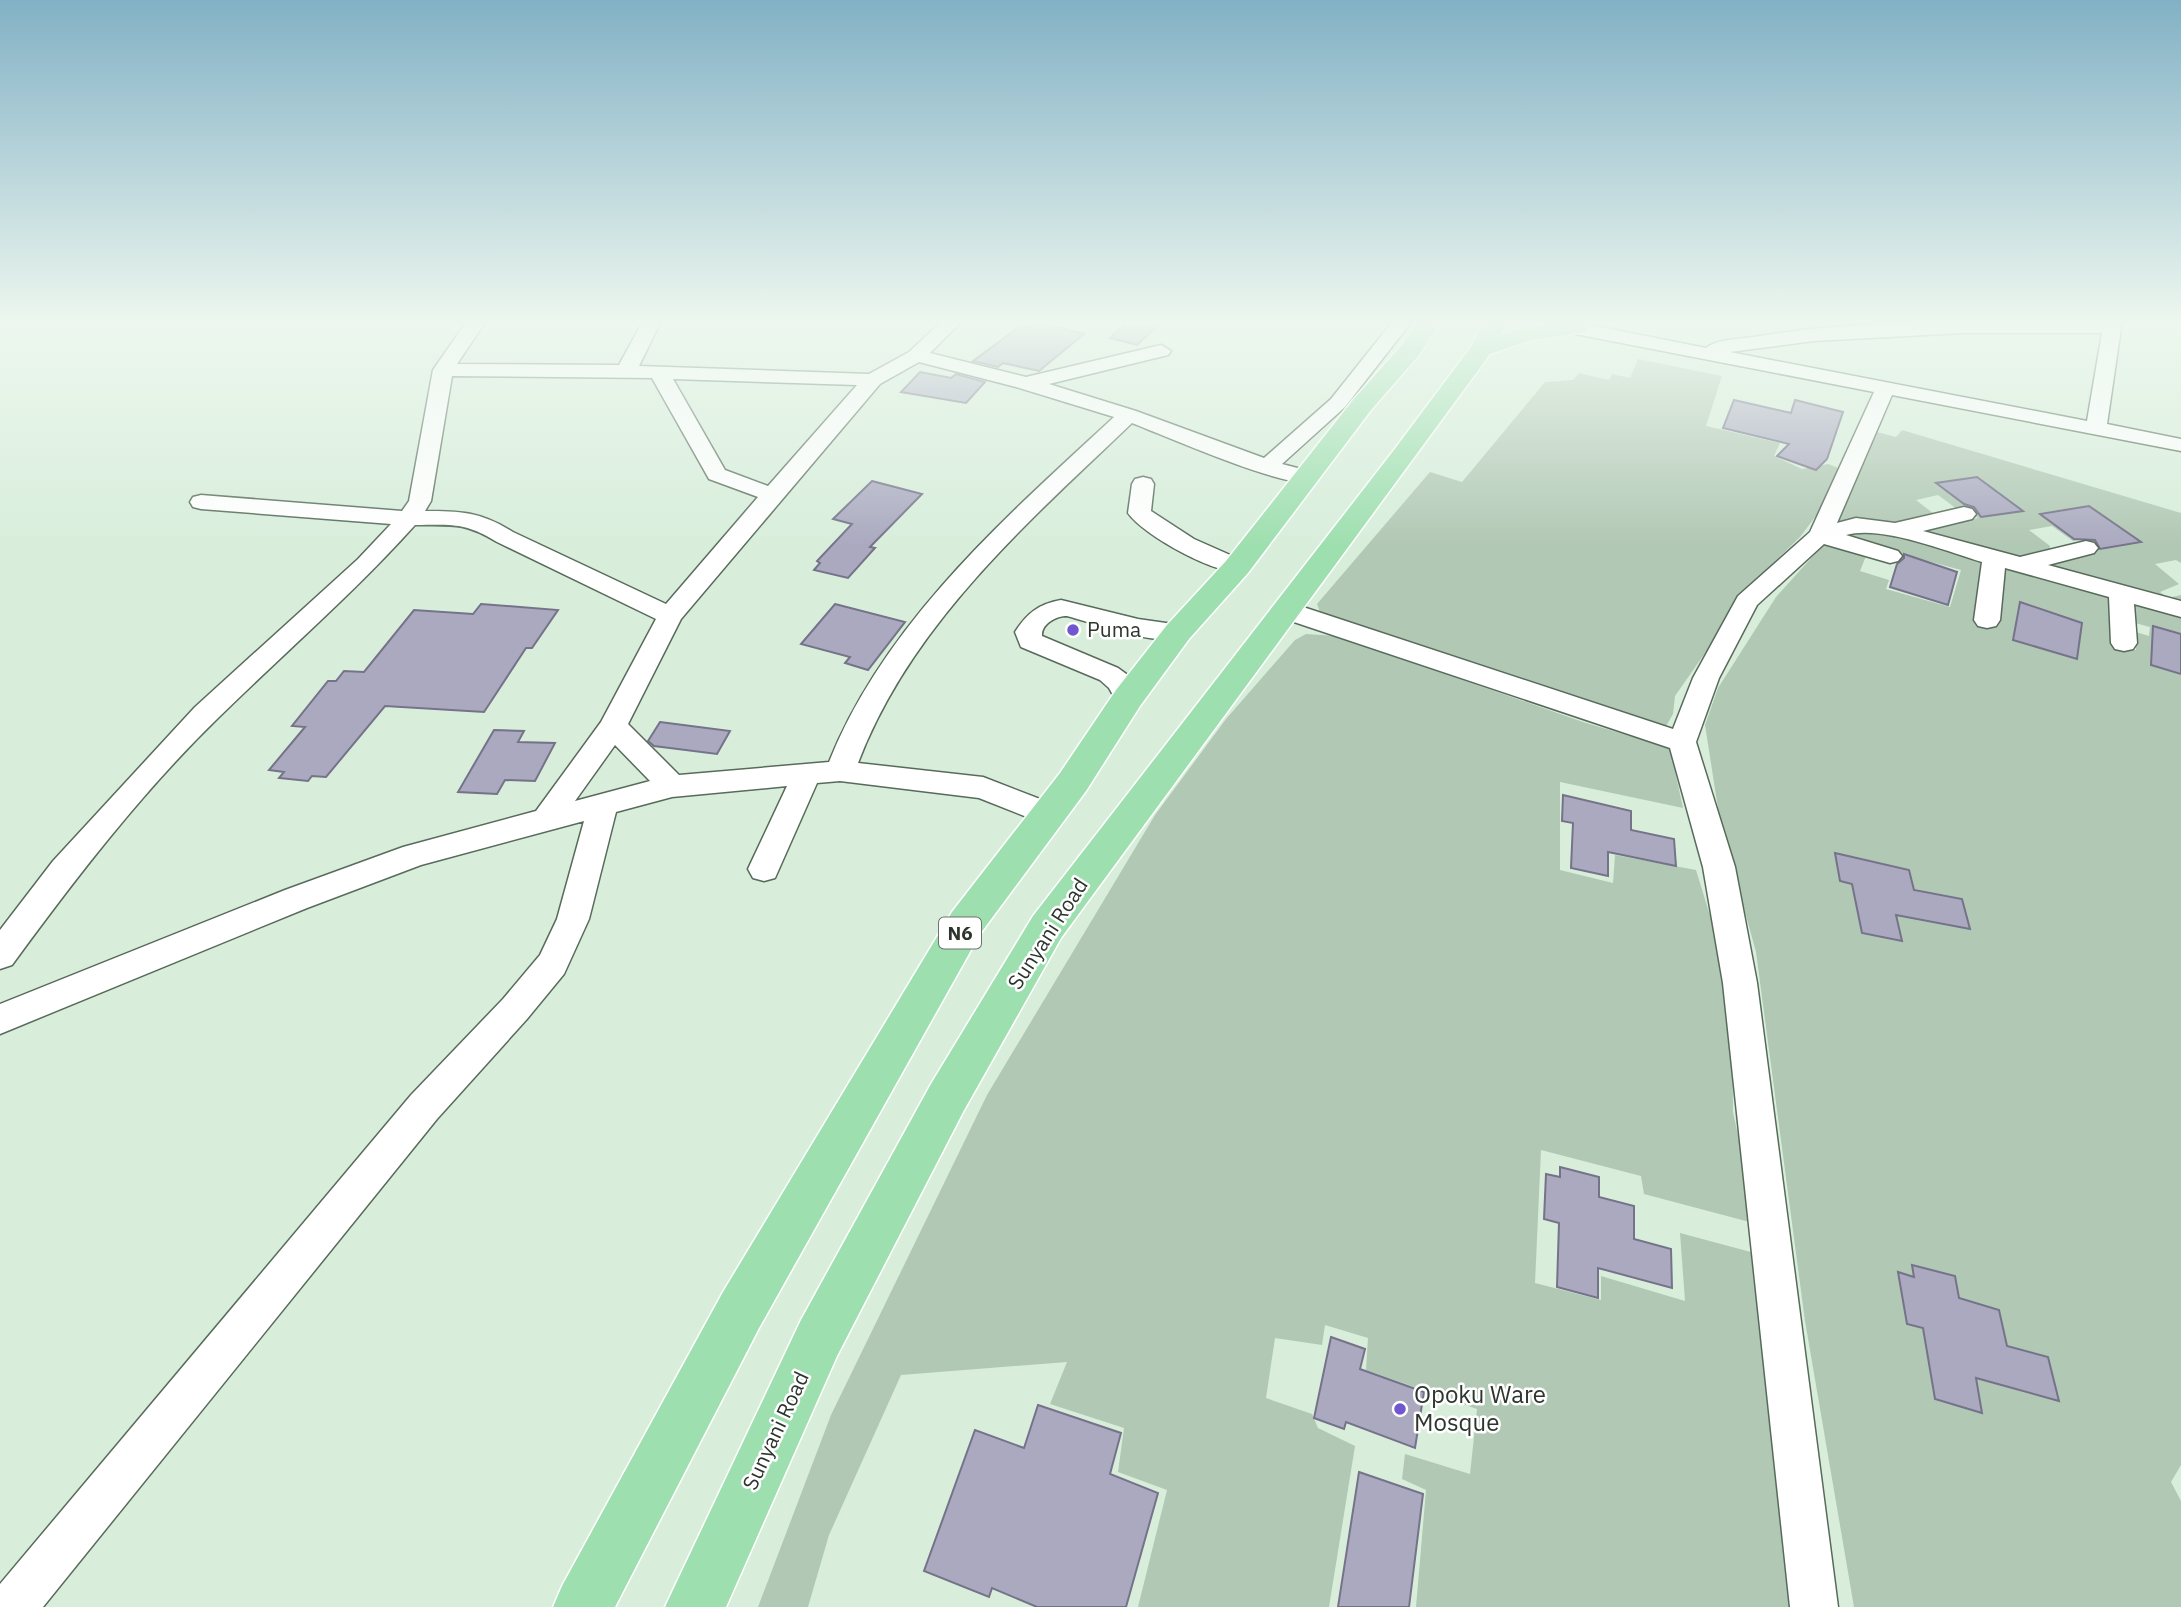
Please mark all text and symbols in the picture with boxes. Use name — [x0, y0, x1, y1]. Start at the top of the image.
place label: Puma — [1087, 615, 1141, 643]
marker: Puma — [1065, 622, 1081, 638]
street label: Sunyani Road — [1001, 872, 1094, 995]
road number: N6 — [939, 917, 981, 948]
street label: Sunyani Road — [735, 1367, 815, 1494]
place label: Opoku Ware Mosque — [1414, 1378, 1546, 1438]
marker: Opoku Ware Mosque — [1392, 1401, 1408, 1417]

